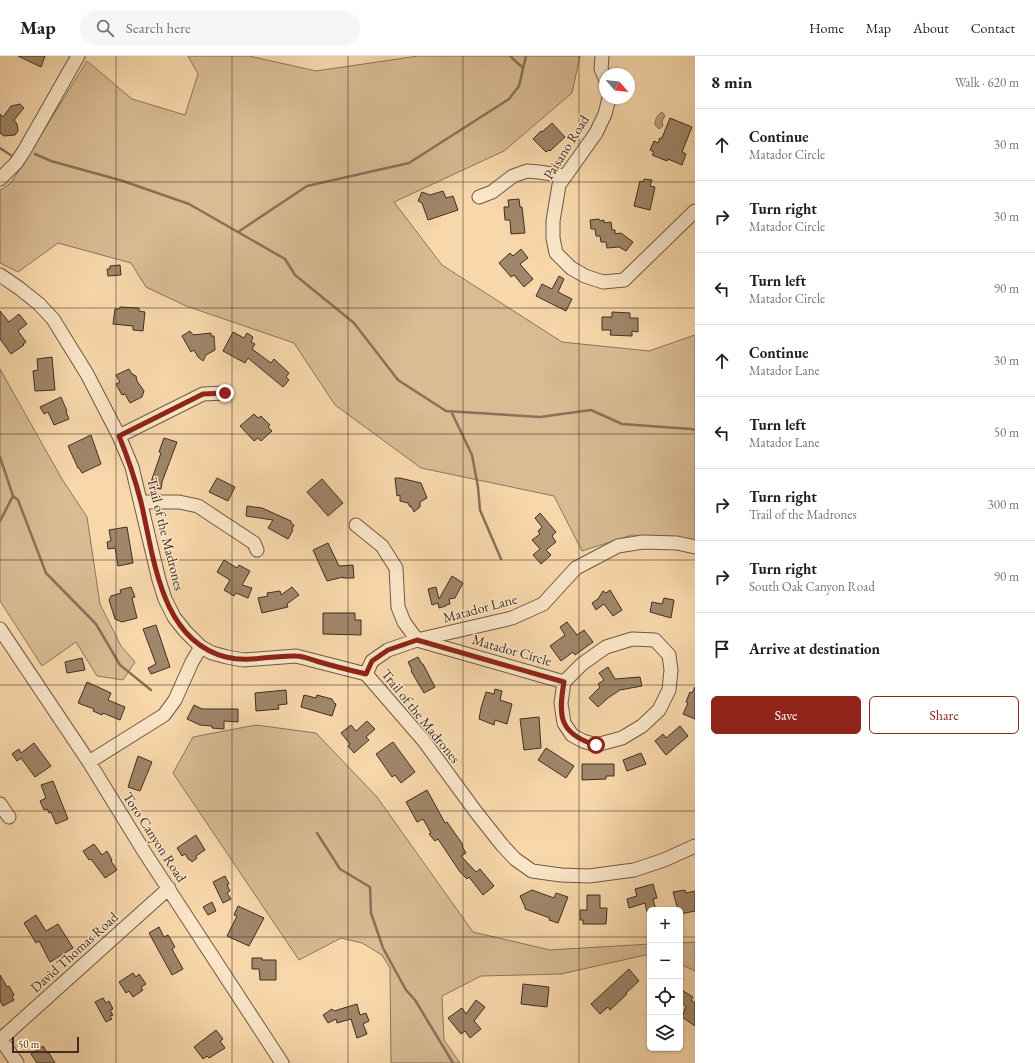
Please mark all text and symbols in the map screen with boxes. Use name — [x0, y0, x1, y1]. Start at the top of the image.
search box — [80, 10, 360, 46]
text: Map — [20, 15, 56, 40]
icon: search — [94, 17, 116, 39]
text: Search here — [126, 18, 191, 37]
text: Home — [809, 19, 844, 37]
text: Map — [866, 19, 891, 37]
text: About — [913, 19, 949, 37]
text: Contact — [971, 19, 1015, 37]
north arrow — [599, 68, 635, 104]
text: 8 min — [711, 71, 752, 93]
text: Walk · 620 m — [955, 74, 1019, 91]
street label: Paisano Road — [539, 111, 593, 183]
text: Continue — [749, 127, 809, 146]
icon: ahead — [711, 134, 733, 156]
text: 30 m — [994, 136, 1019, 153]
text: Matador Circle — [749, 146, 825, 163]
text: Turn right — [749, 199, 817, 218]
icon: right — [711, 206, 733, 228]
text: 30 m — [994, 208, 1019, 225]
text: Matador Circle — [749, 218, 825, 235]
text: Turn left — [749, 271, 806, 290]
icon: left — [711, 278, 733, 300]
text: 90 m — [994, 280, 1019, 297]
text: Matador Circle — [749, 290, 825, 307]
text: Continue — [749, 343, 809, 362]
icon: ahead — [711, 350, 733, 372]
text: 30 m — [994, 352, 1019, 369]
text: Matador Lane — [749, 362, 820, 379]
route end — [216, 384, 234, 402]
text: Turn left — [749, 415, 806, 434]
icon: left — [711, 422, 733, 444]
text: 50 m — [994, 424, 1019, 441]
text: Matador Lane — [749, 434, 820, 451]
street label: Trail of the Madrones — [143, 476, 189, 593]
text: Turn right — [749, 487, 817, 506]
icon: right — [711, 494, 733, 516]
text: 300 m — [988, 496, 1019, 513]
text: Trail of the Madrones — [749, 506, 857, 523]
text: Turn right — [749, 559, 817, 578]
icon: right — [711, 566, 733, 588]
text: 90 m — [994, 568, 1019, 585]
text: South Oak Canyon Road — [749, 578, 875, 595]
street label: Matador Lane — [441, 589, 520, 627]
street label: Matador Circle — [470, 630, 554, 670]
icon: arrive — [711, 638, 733, 660]
text: Arrive at destination — [749, 639, 880, 658]
street label: Trail of the Madrones — [378, 665, 465, 767]
button: Save — [711, 696, 861, 734]
button: Share — [869, 696, 1019, 734]
route start — [587, 736, 605, 754]
street label: Toro Canyon Road — [119, 789, 191, 886]
street label: David Thomas Road — [26, 907, 122, 996]
map controls — [647, 907, 683, 1051]
button: + — [647, 907, 683, 943]
button: − — [647, 943, 683, 979]
button: locate — [647, 979, 683, 1015]
button: layers — [647, 1015, 683, 1051]
scale bar — [12, 1035, 79, 1054]
text: 50 m — [18, 1037, 39, 1051]

